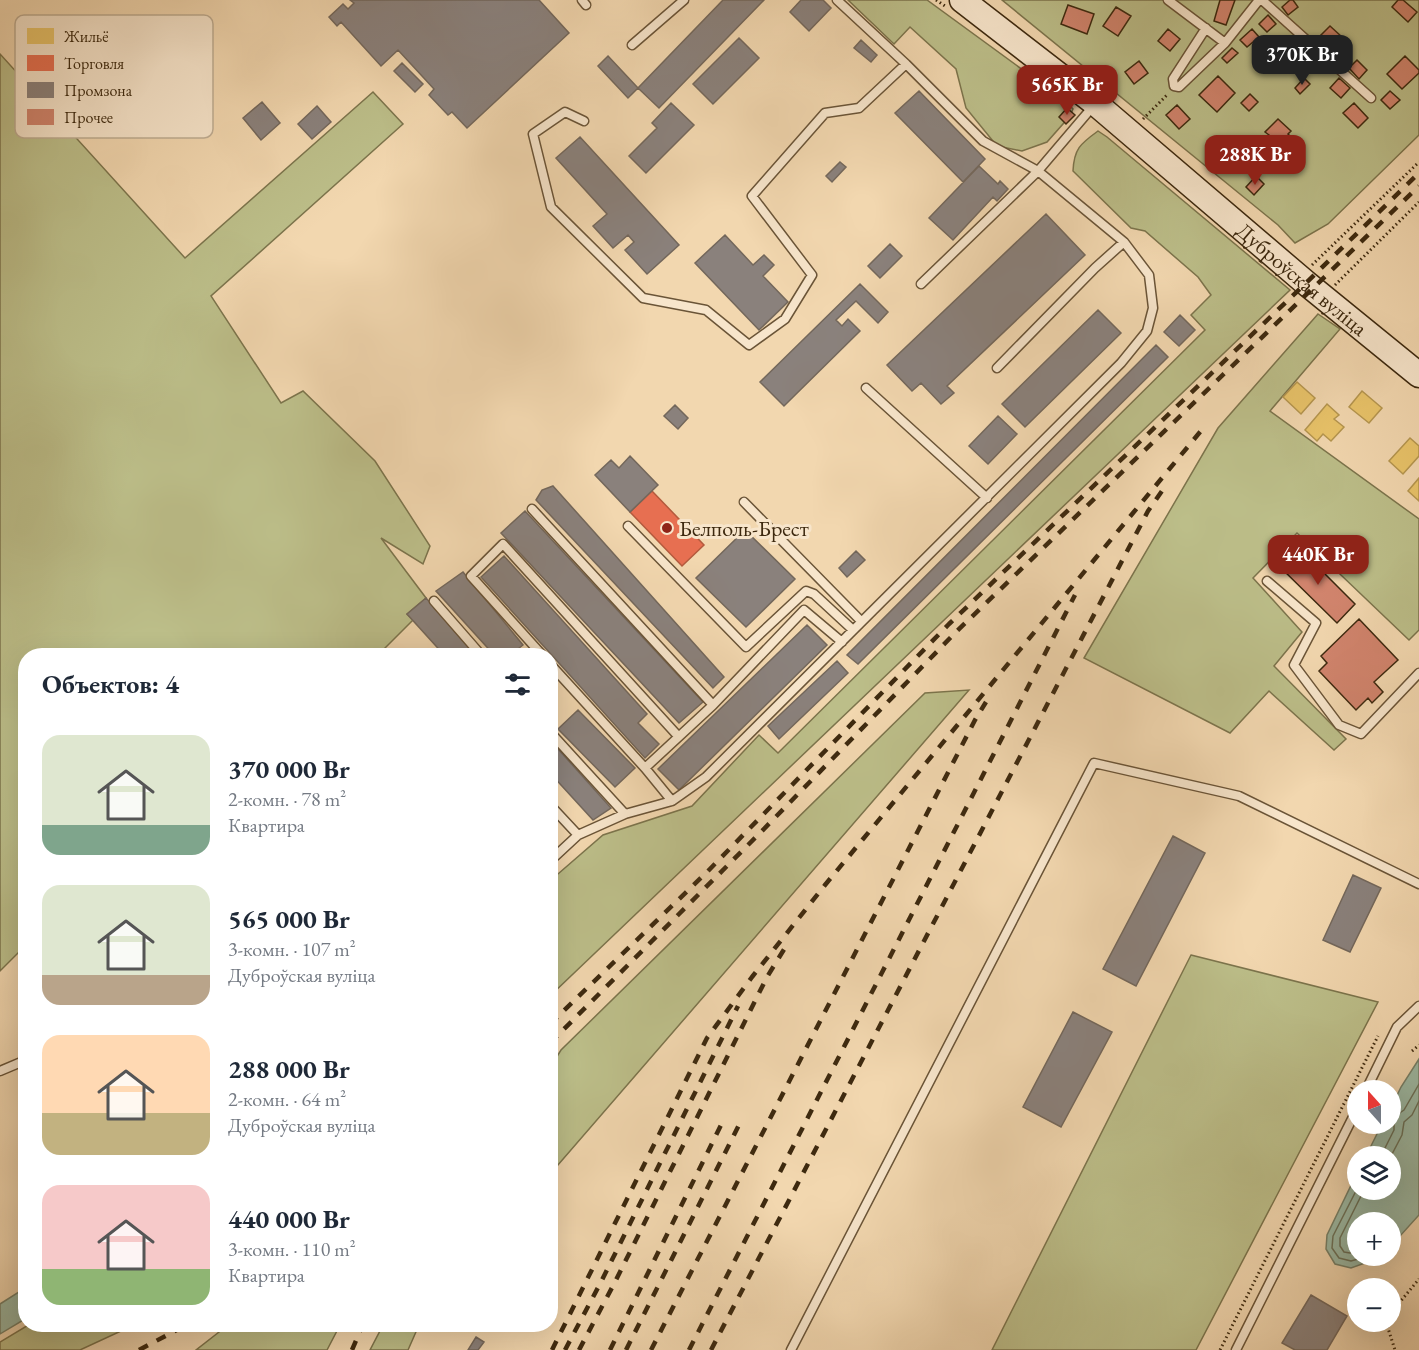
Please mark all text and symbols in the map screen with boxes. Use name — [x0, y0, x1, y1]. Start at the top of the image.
legend — [15, 15, 213, 138]
text: Жильё — [63, 26, 109, 47]
pin: 370K Br — [1247, 35, 1357, 86]
text: 370K Br — [1266, 41, 1338, 67]
text: Торговля — [64, 53, 124, 74]
pin: 565K Br — [1012, 65, 1122, 116]
text: 565K Br — [1031, 71, 1103, 97]
text: Промзона — [64, 80, 133, 101]
text: Прочее — [64, 107, 113, 128]
pin: 288K Br — [1200, 135, 1310, 186]
text: 288K Br — [1219, 141, 1291, 167]
street label: Дуброўская вуліца — [1231, 216, 1374, 342]
place label: Белполь-Брест — [679, 514, 809, 543]
marker: Белполь-Брест — [660, 521, 674, 535]
pin: 440K Br — [1263, 535, 1373, 586]
text: 440K Br — [1282, 541, 1354, 567]
text: Объектов: 4 — [42, 667, 179, 701]
icon: filters — [501, 668, 534, 701]
text: 370 000 Br — [228, 752, 350, 786]
icon: home — [90, 759, 162, 831]
text: 2-комн. · 78 m² — [228, 786, 346, 812]
text: Квартира — [228, 812, 305, 838]
text: 565 000 Br — [228, 902, 350, 936]
icon: home — [90, 909, 162, 981]
text: 3-комн. · 107 m² — [228, 936, 356, 962]
text: Дуброўская вуліца — [228, 962, 376, 988]
text: 288 000 Br — [228, 1052, 350, 1086]
icon: home — [90, 1059, 162, 1131]
north arrow — [1347, 1080, 1401, 1134]
map controls — [1347, 1080, 1401, 1332]
text: 2-комн. · 64 m² — [228, 1086, 346, 1112]
text: Дуброўская вуліца — [228, 1112, 376, 1138]
button: layers — [1347, 1146, 1401, 1200]
text: 440 000 Br — [228, 1202, 350, 1236]
icon: home — [90, 1209, 162, 1281]
button: + — [1347, 1212, 1401, 1266]
text: 3-комн. · 110 m² — [228, 1236, 356, 1262]
text: Квартира — [228, 1262, 305, 1288]
button: − — [1347, 1278, 1401, 1332]

